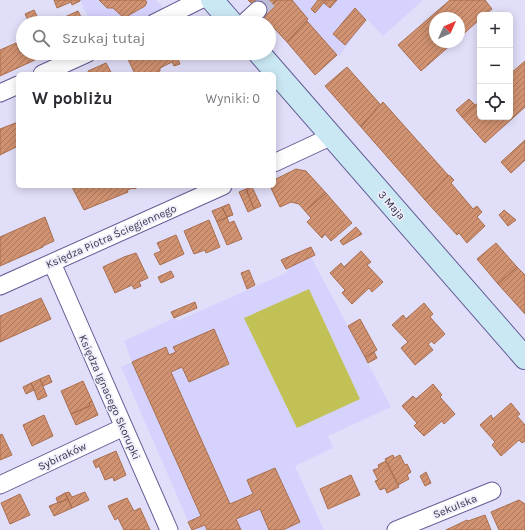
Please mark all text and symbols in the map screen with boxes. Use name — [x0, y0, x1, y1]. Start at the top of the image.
north arrow — [429, 12, 465, 48]
map controls — [477, 12, 513, 120]
button: + — [477, 12, 513, 48]
search box — [16, 16, 276, 60]
icon: search — [30, 27, 52, 49]
text: Szukaj tutaj — [62, 29, 146, 47]
button: − — [477, 48, 513, 84]
button: locate — [477, 84, 513, 120]
text: W pobliżu — [32, 88, 113, 108]
text: Wyniki: 0 — [206, 91, 260, 106]
street label: 3 Maja — [376, 188, 408, 222]
street label: Księdza Piotra Ściegiennego — [43, 200, 178, 271]
street label: Księdza Ignacego Skorupki — [76, 333, 143, 462]
street label: Sybiraków — [36, 440, 88, 473]
street label: Sekulska — [431, 492, 479, 521]

